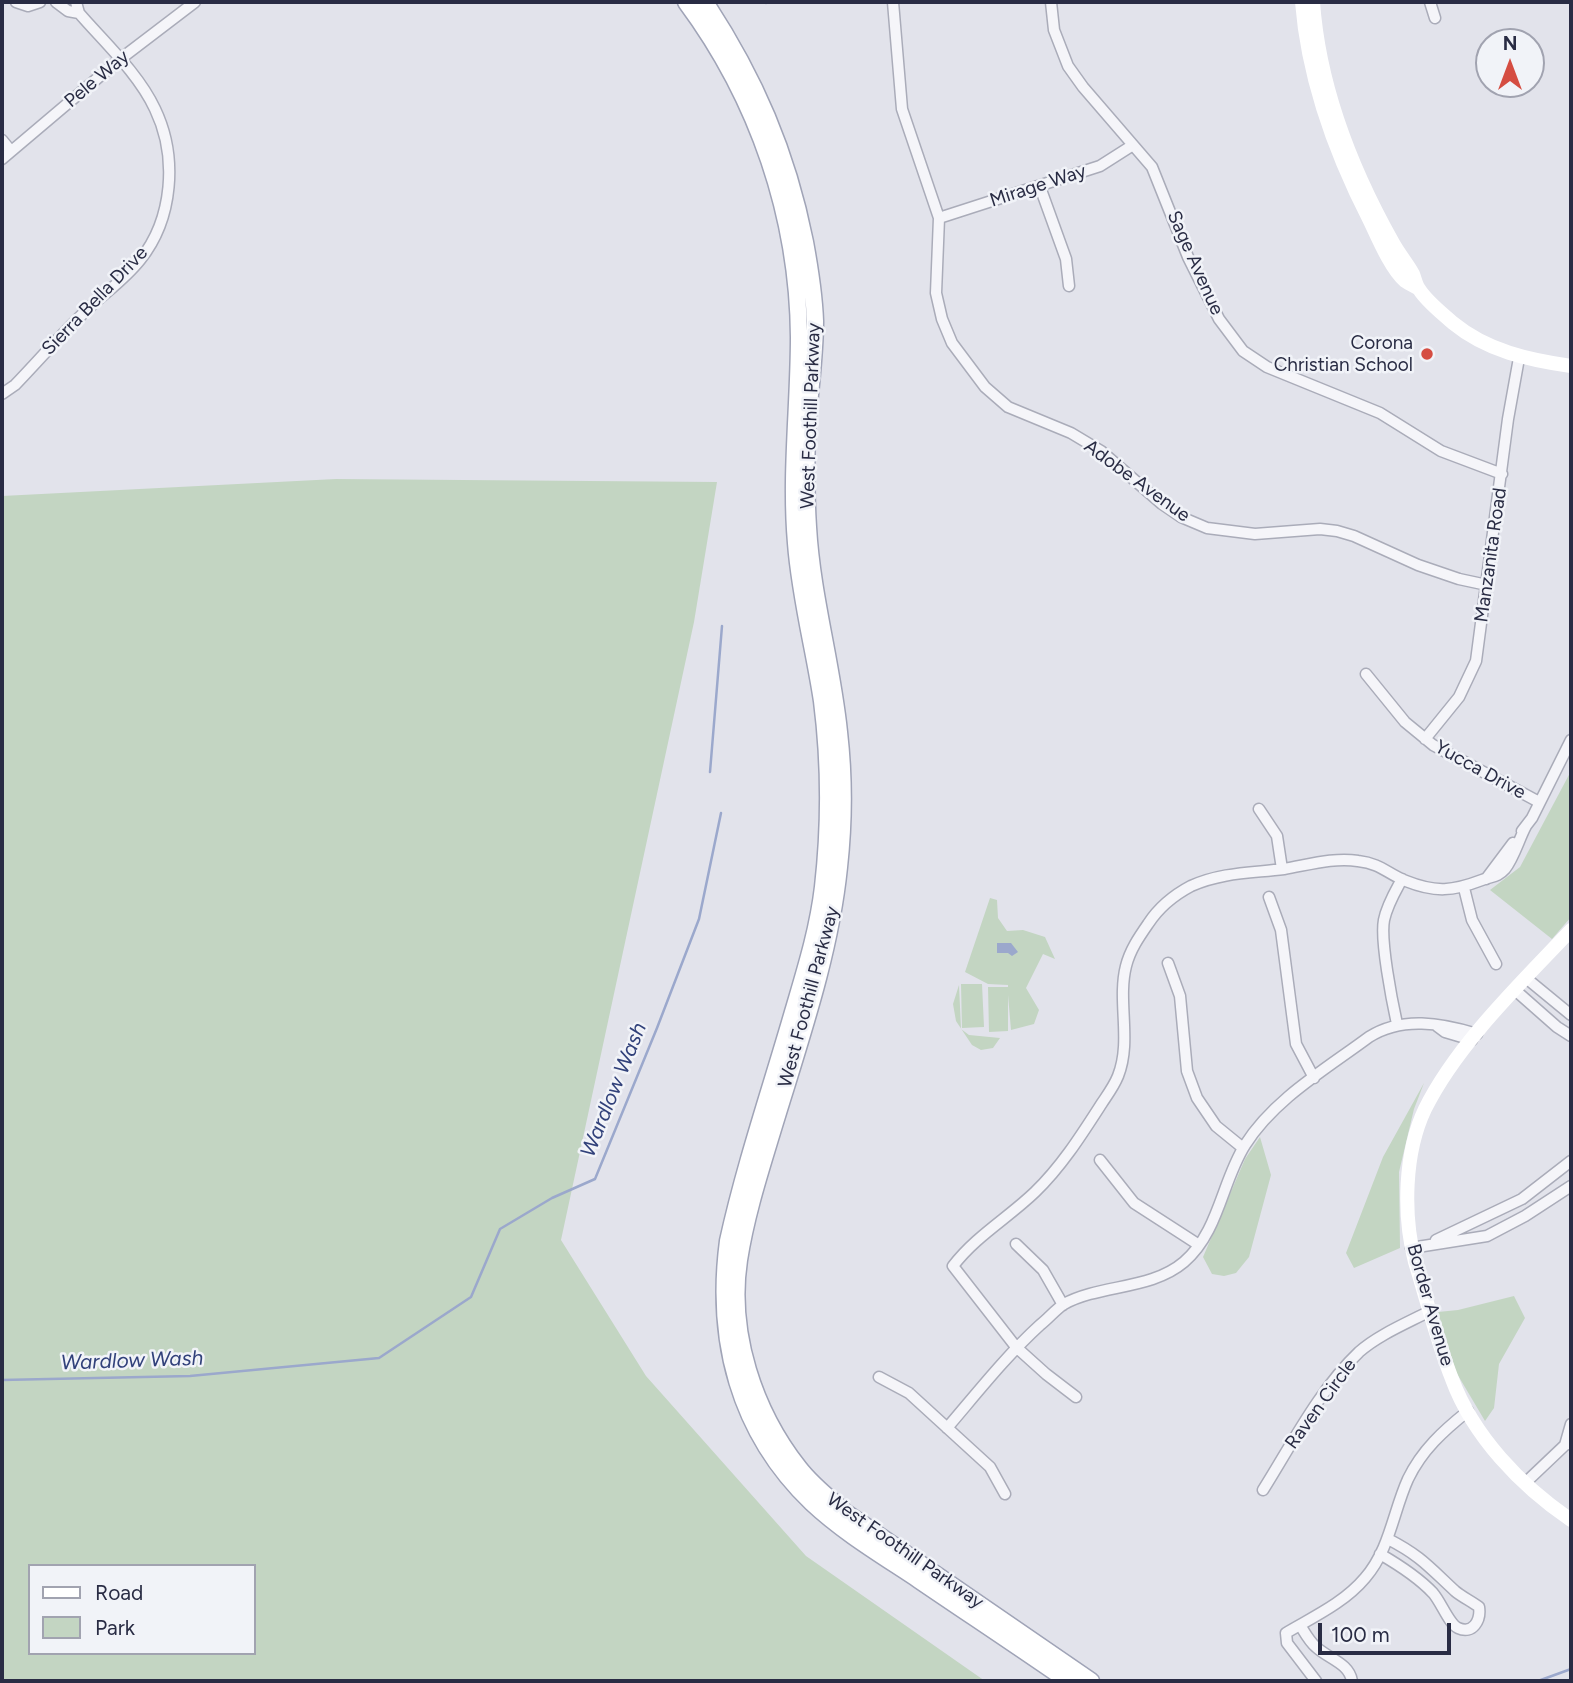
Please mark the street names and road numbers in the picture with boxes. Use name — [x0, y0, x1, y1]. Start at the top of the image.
street label: Pele Way — [60, 45, 134, 113]
street label: Mirage Way — [987, 160, 1089, 212]
street label: Sage Avenue — [1162, 207, 1228, 319]
street label: Sierra Bella Drive — [37, 242, 153, 360]
street label: West Foothill Parkway — [796, 322, 826, 510]
street label: Adobe Avenue — [1080, 435, 1194, 527]
street label: Manzanita Road — [1470, 486, 1512, 624]
street label: Yucca Drive — [1431, 736, 1529, 804]
street label: West Foothill Parkway — [774, 904, 844, 1090]
street label: Border Avenue — [1402, 1241, 1458, 1369]
street label: Raven Circle — [1281, 1354, 1361, 1454]
street label: West Foothill Parkway — [822, 1488, 988, 1614]

